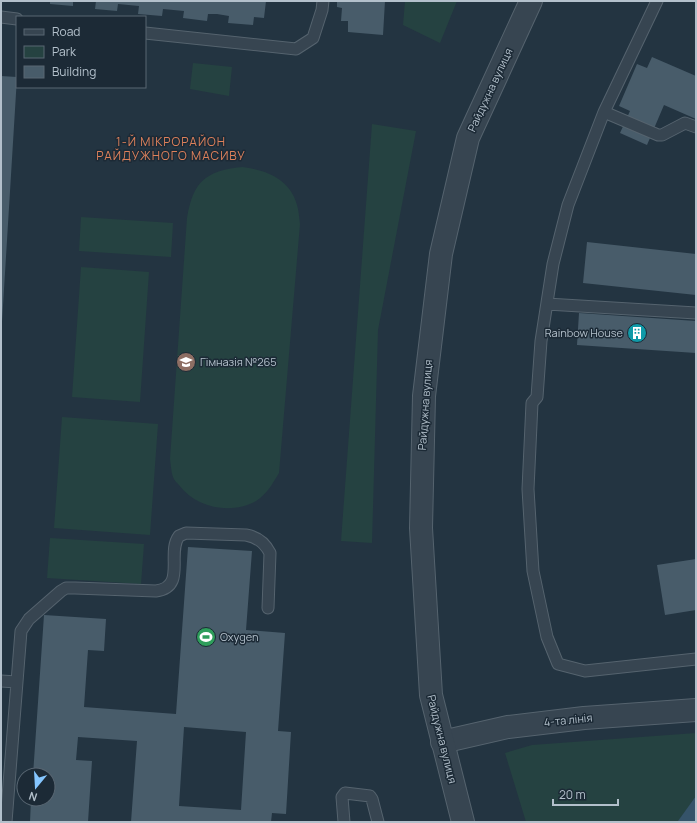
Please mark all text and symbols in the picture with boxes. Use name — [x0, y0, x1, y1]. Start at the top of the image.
legend — [16, 16, 146, 88]
text: Road — [52, 23, 80, 40]
text: Park — [52, 43, 77, 60]
street label: Райдужна вулиця — [464, 45, 516, 134]
text: Building — [52, 63, 96, 80]
district label: 1-Й МІКРОРАЙОН РАЙДУЖНОГО МАСИВУ — [96, 133, 246, 164]
building icon: Rainbow House — [626, 322, 648, 344]
place label: Rainbow House — [545, 325, 624, 340]
school or university icon: Гімназія №265 — [175, 351, 197, 373]
place label: Гімназія №265 — [200, 354, 277, 369]
street label: Райдужна вулиця — [414, 359, 435, 451]
sports icon: Oxygen — [195, 626, 217, 648]
place label: Oxygen — [220, 629, 259, 644]
street label: Райдужна вулиця — [424, 693, 461, 785]
street label: 4-та лінія — [543, 709, 593, 730]
north arrow — [16, 767, 56, 807]
scale bar — [553, 781, 618, 807]
text: 20 m — [559, 786, 586, 803]
text: N — [27, 789, 39, 805]

